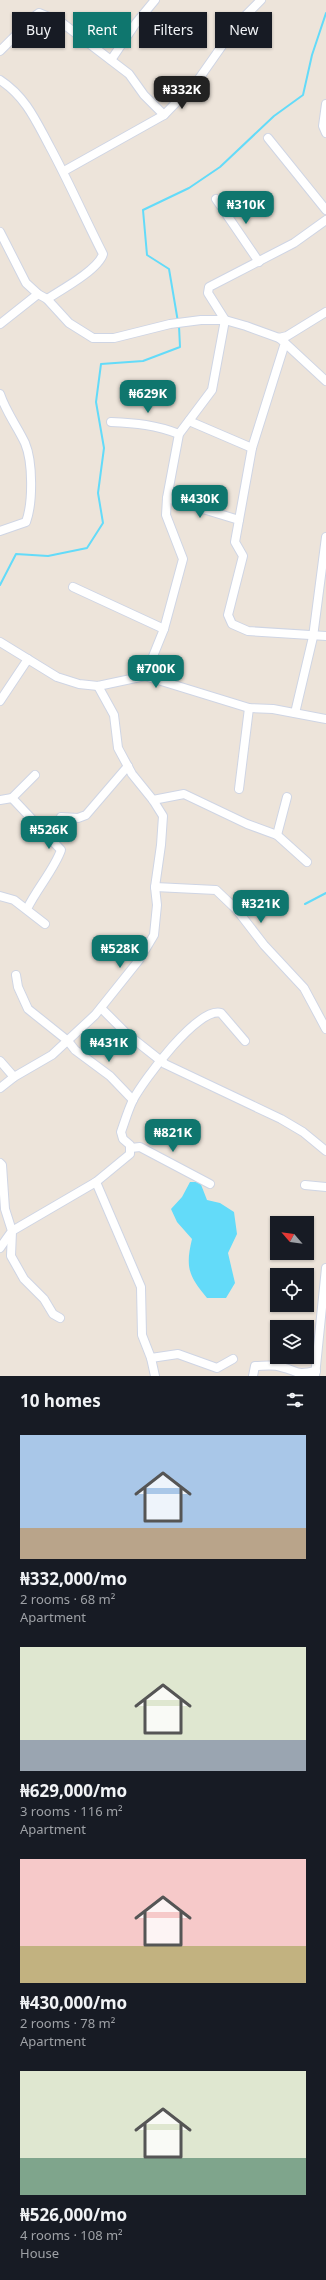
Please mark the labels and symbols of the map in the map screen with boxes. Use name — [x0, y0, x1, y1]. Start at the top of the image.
pin: ₦332K — [154, 76, 210, 110]
pin: ₦310K — [218, 191, 274, 225]
pin: ₦629K — [120, 380, 176, 414]
pin: ₦430K — [172, 485, 228, 519]
pin: ₦700K — [128, 655, 184, 689]
pin: ₦526K — [21, 816, 77, 850]
pin: ₦321K — [233, 890, 289, 924]
pin: ₦528K — [92, 935, 148, 969]
pin: ₦431K — [81, 1029, 137, 1063]
pin: ₦821K — [145, 1119, 201, 1153]
north arrow — [270, 1216, 314, 1260]

